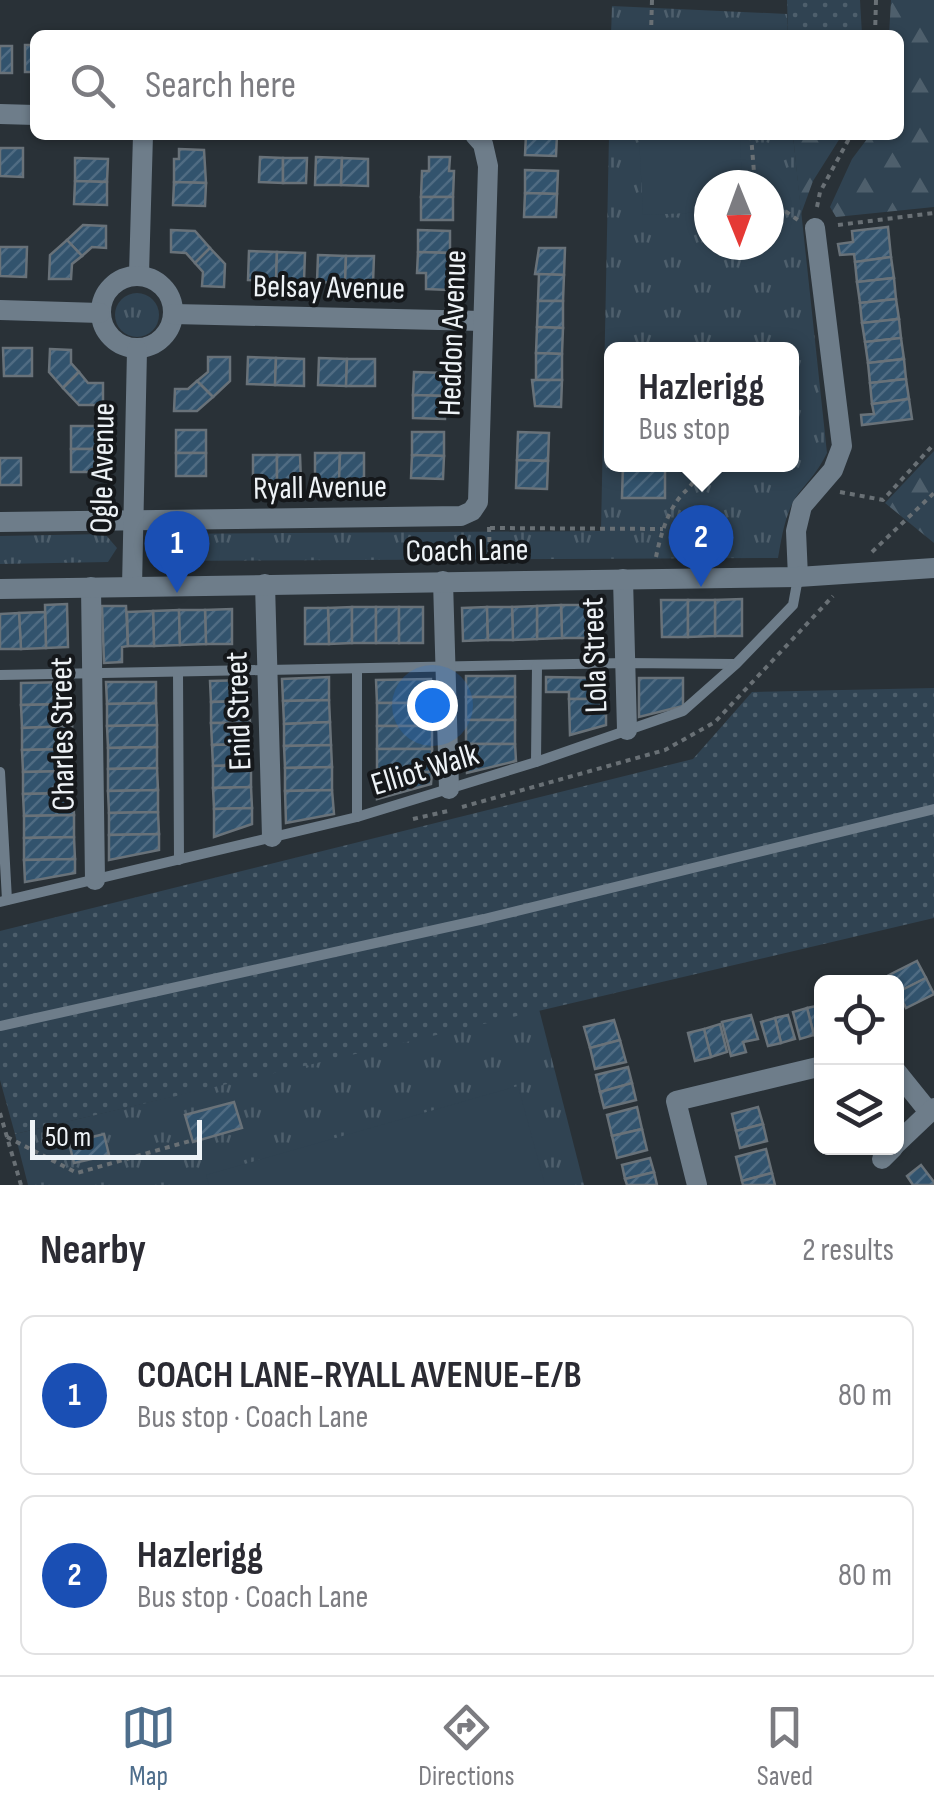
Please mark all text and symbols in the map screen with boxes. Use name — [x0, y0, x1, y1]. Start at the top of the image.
search box — [30, 30, 904, 140]
icon: search — [65, 58, 120, 113]
text: Search here — [145, 63, 296, 108]
north arrow — [694, 170, 784, 260]
street label: Heddon Avenue — [431, 249, 475, 417]
street label: Belsay Avenue — [253, 267, 405, 309]
popup — [604, 342, 799, 472]
text: Hazlerigg — [638, 365, 765, 410]
street label: Ogle Avenue — [82, 402, 124, 534]
text: Bus stop — [638, 410, 730, 449]
street label: Ryall Avenue — [253, 467, 387, 509]
pin: 2 — [668, 504, 734, 587]
pin: 1 — [144, 510, 210, 593]
street label: Coach Lane — [405, 530, 529, 572]
street label: Lola Street — [573, 597, 617, 713]
street label: Enid Street — [217, 651, 261, 771]
street label: Charles Street — [42, 657, 84, 811]
your location — [407, 680, 458, 731]
street label: Elliot Walk — [367, 735, 483, 805]
map controls — [814, 975, 904, 1155]
button: locate — [814, 975, 904, 1065]
button: layers — [814, 1065, 904, 1155]
scale bar — [30, 1115, 202, 1160]
text: 50 m — [45, 1121, 91, 1154]
text: Nearby — [40, 1225, 146, 1276]
text: 2 results — [802, 1231, 894, 1270]
text: COACH LANE-RYALL AVENUE-E/B — [137, 1353, 582, 1398]
text: 1 — [68, 1376, 81, 1415]
text: 80 m — [838, 1376, 892, 1415]
text: Bus stop · Coach Lane — [137, 1398, 368, 1437]
text: Hazlerigg — [137, 1533, 263, 1578]
text: 2 — [67, 1556, 82, 1595]
text: 80 m — [838, 1556, 892, 1595]
text: Bus stop · Coach Lane — [137, 1578, 368, 1617]
tab: Map — [121, 1700, 176, 1793]
tab: Directions — [418, 1700, 515, 1793]
tab: Saved — [757, 1700, 813, 1793]

